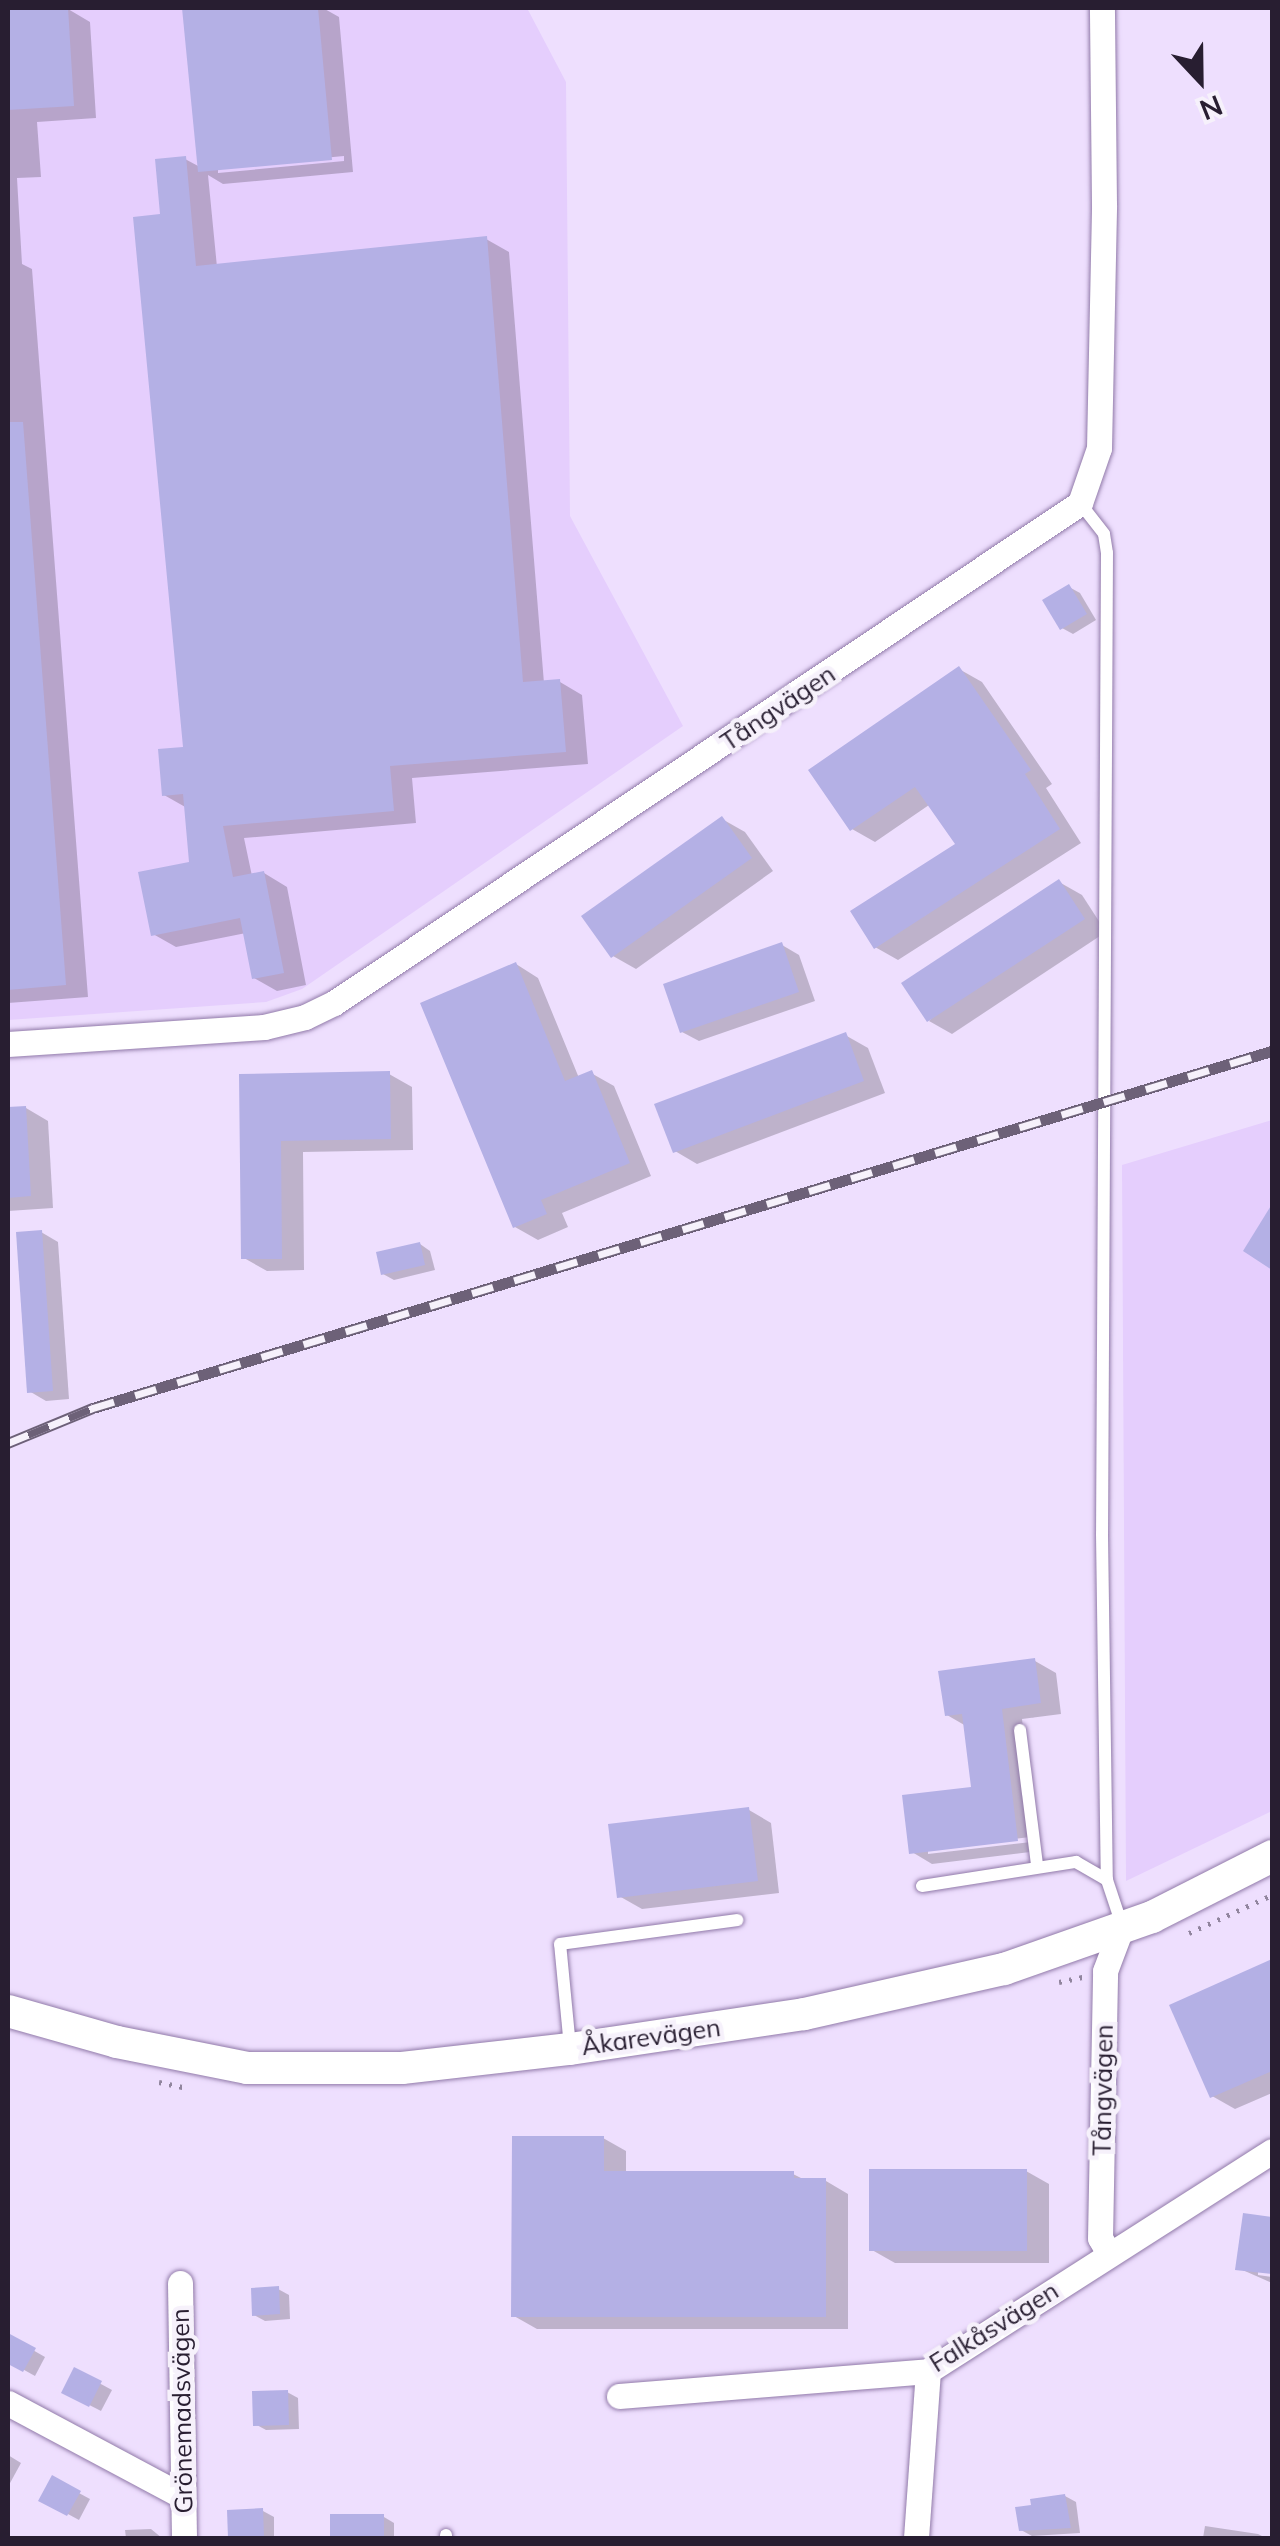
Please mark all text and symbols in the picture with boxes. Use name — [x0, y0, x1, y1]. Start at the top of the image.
north arrow — [1150, 30, 1250, 130]
text: N — [1195, 88, 1228, 128]
street label: Tångvägen — [715, 659, 841, 757]
street label: Åkarevägen — [580, 2012, 722, 2062]
street label: Tångvägen — [1087, 2024, 1119, 2156]
street label: Falkåsvägen — [924, 2276, 1064, 2378]
street label: Grönemadsvägen — [165, 2308, 199, 2514]

